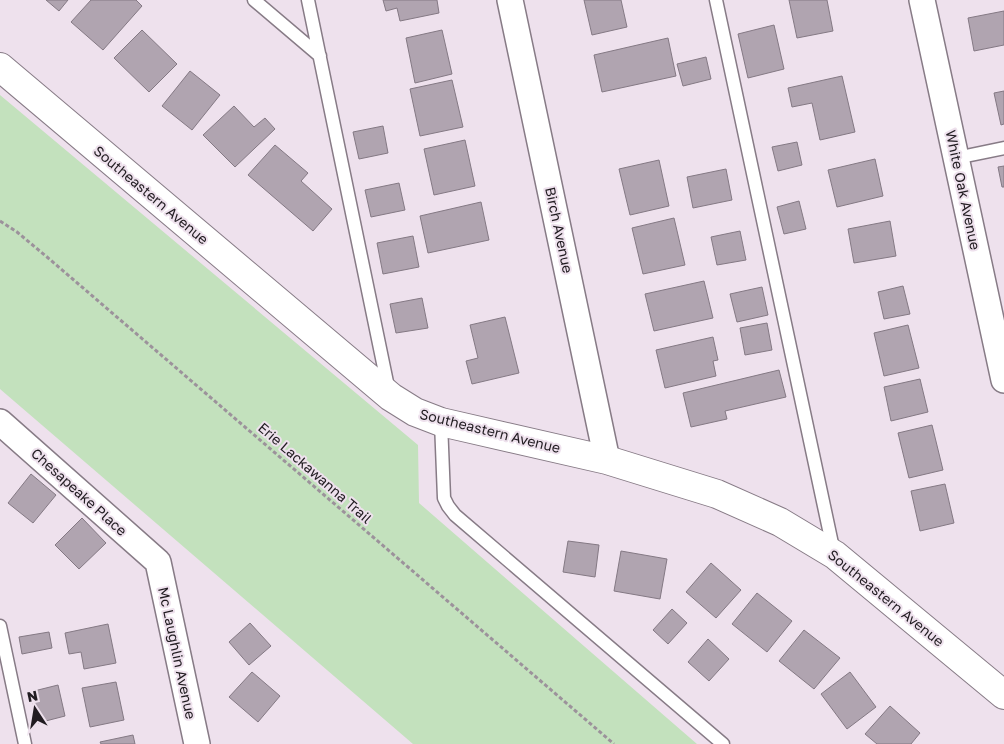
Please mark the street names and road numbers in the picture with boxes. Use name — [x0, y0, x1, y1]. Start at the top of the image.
street label: White Oak Avenue — [942, 128, 984, 251]
street label: Southeastern Avenue — [91, 142, 212, 247]
street label: Birch Avenue — [542, 185, 577, 275]
street label: Southeastern Avenue — [418, 405, 562, 456]
street label: Erie Lackawanna Trail — [255, 419, 376, 527]
street label: Chesapeake Place — [28, 444, 131, 539]
street label: Southeastern Avenue — [825, 546, 948, 650]
street label: Mc Laughlin Avenue — [155, 585, 200, 721]

